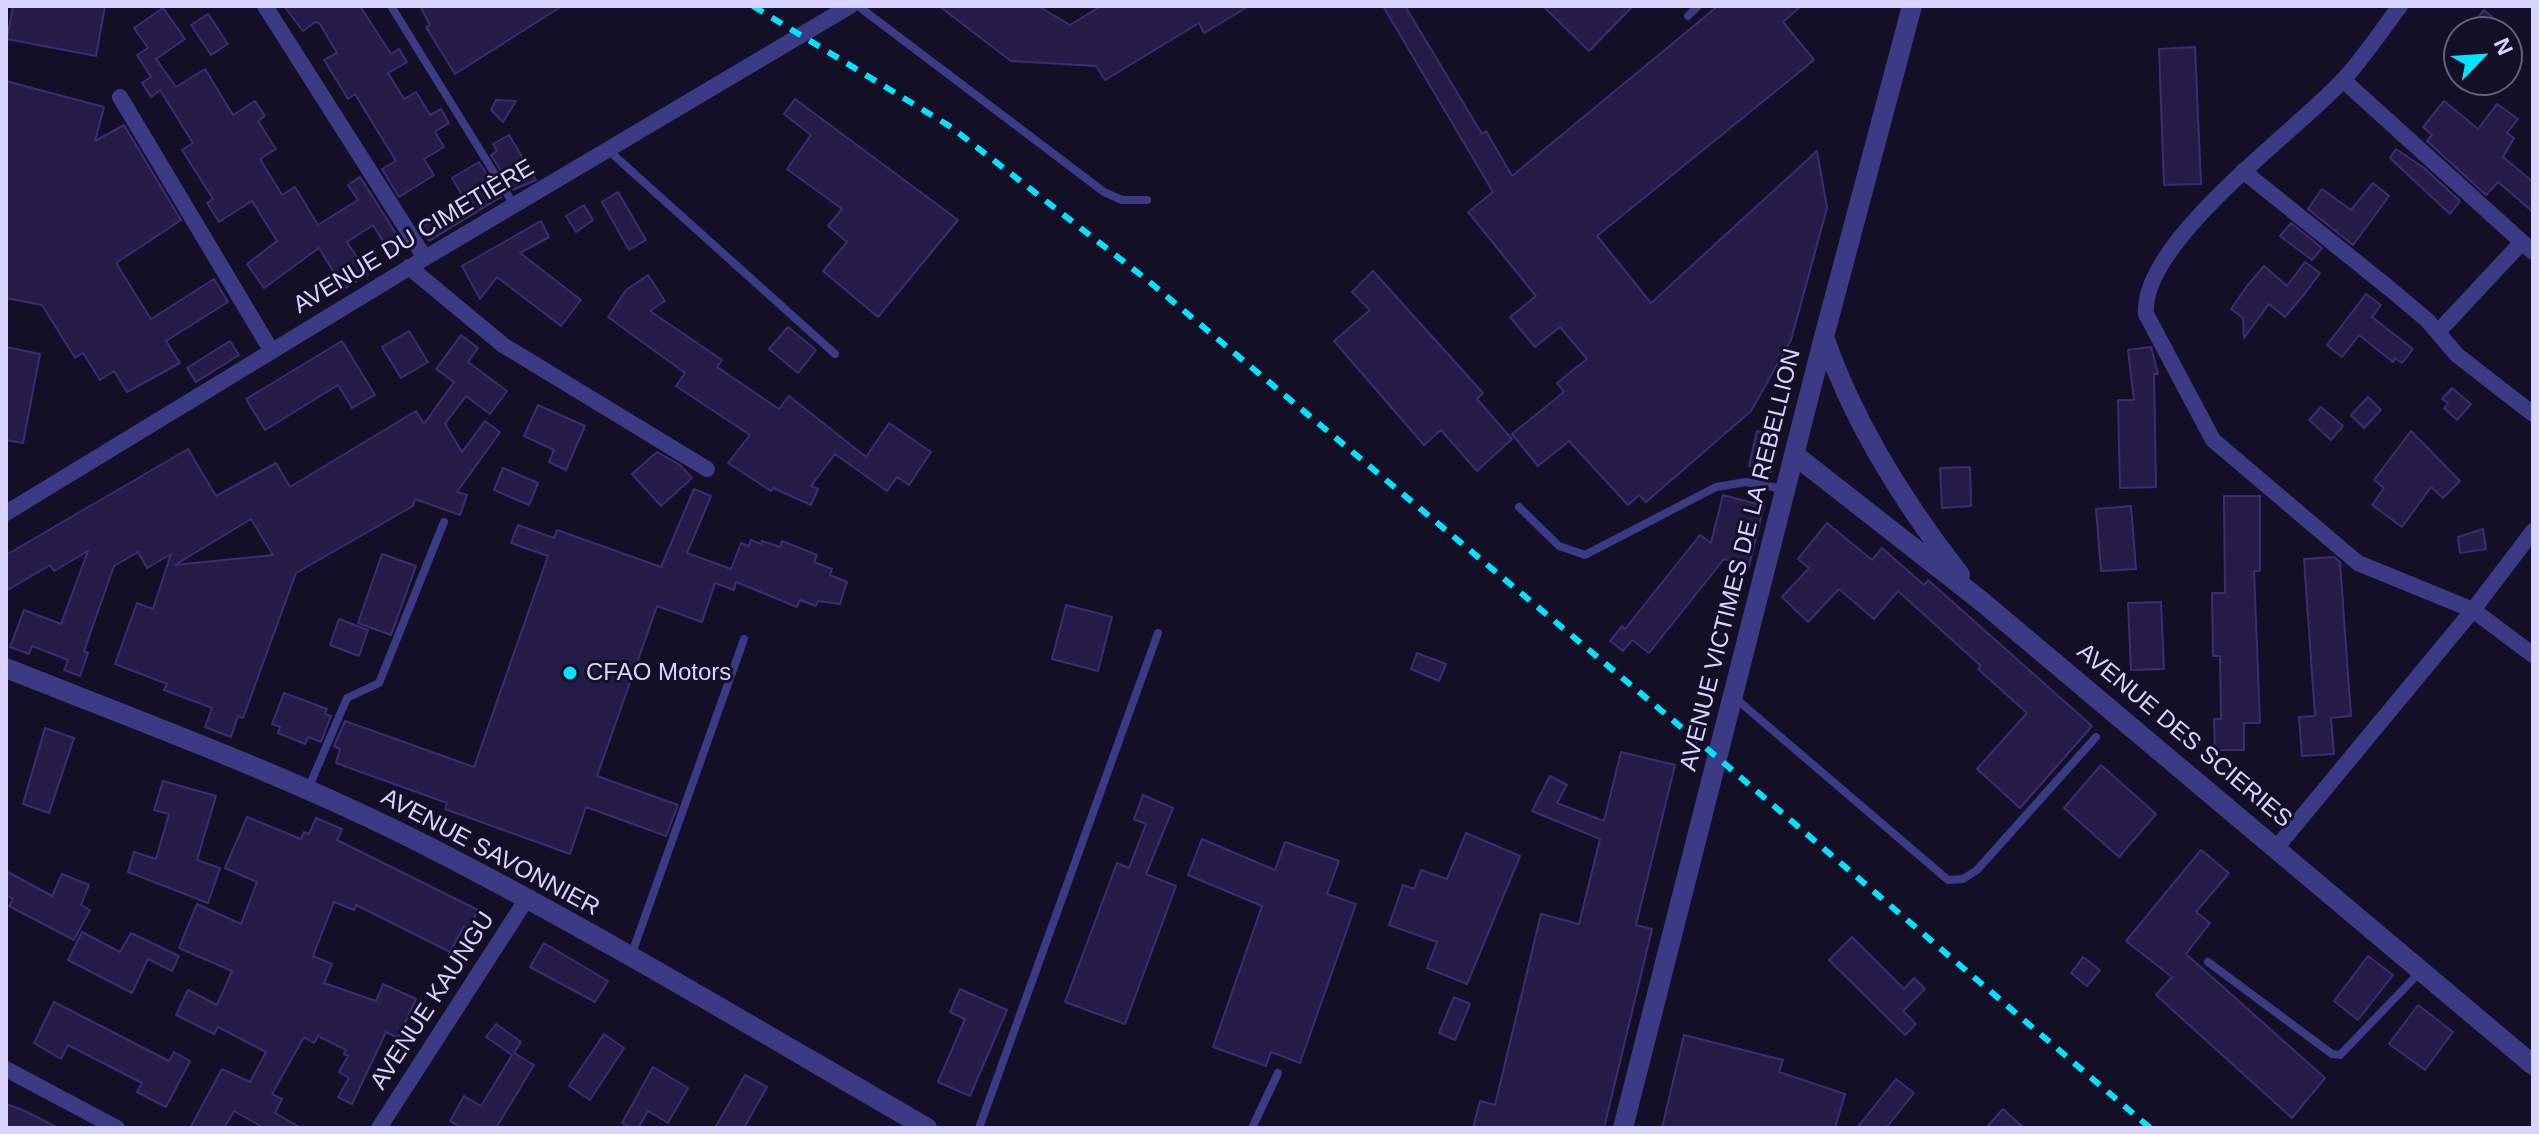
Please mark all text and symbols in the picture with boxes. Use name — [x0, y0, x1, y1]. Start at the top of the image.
north arrow — [2443, 16, 2523, 96]
text: N — [2489, 34, 2518, 59]
street label: AVENUE DU CIMETIÈRE — [288, 154, 540, 320]
street label: AVENUE VICTIMES DE LA REBELLION — [1674, 346, 1808, 774]
street label: AVENUE DES SCIERIES — [2071, 638, 2297, 834]
place label: CFAO Motors — [586, 659, 731, 687]
marker: CFAO Motors — [561, 664, 579, 682]
street label: AVENUE SAVONNIER — [376, 783, 604, 923]
street label: AVENUE KAUNGU — [365, 907, 501, 1095]

